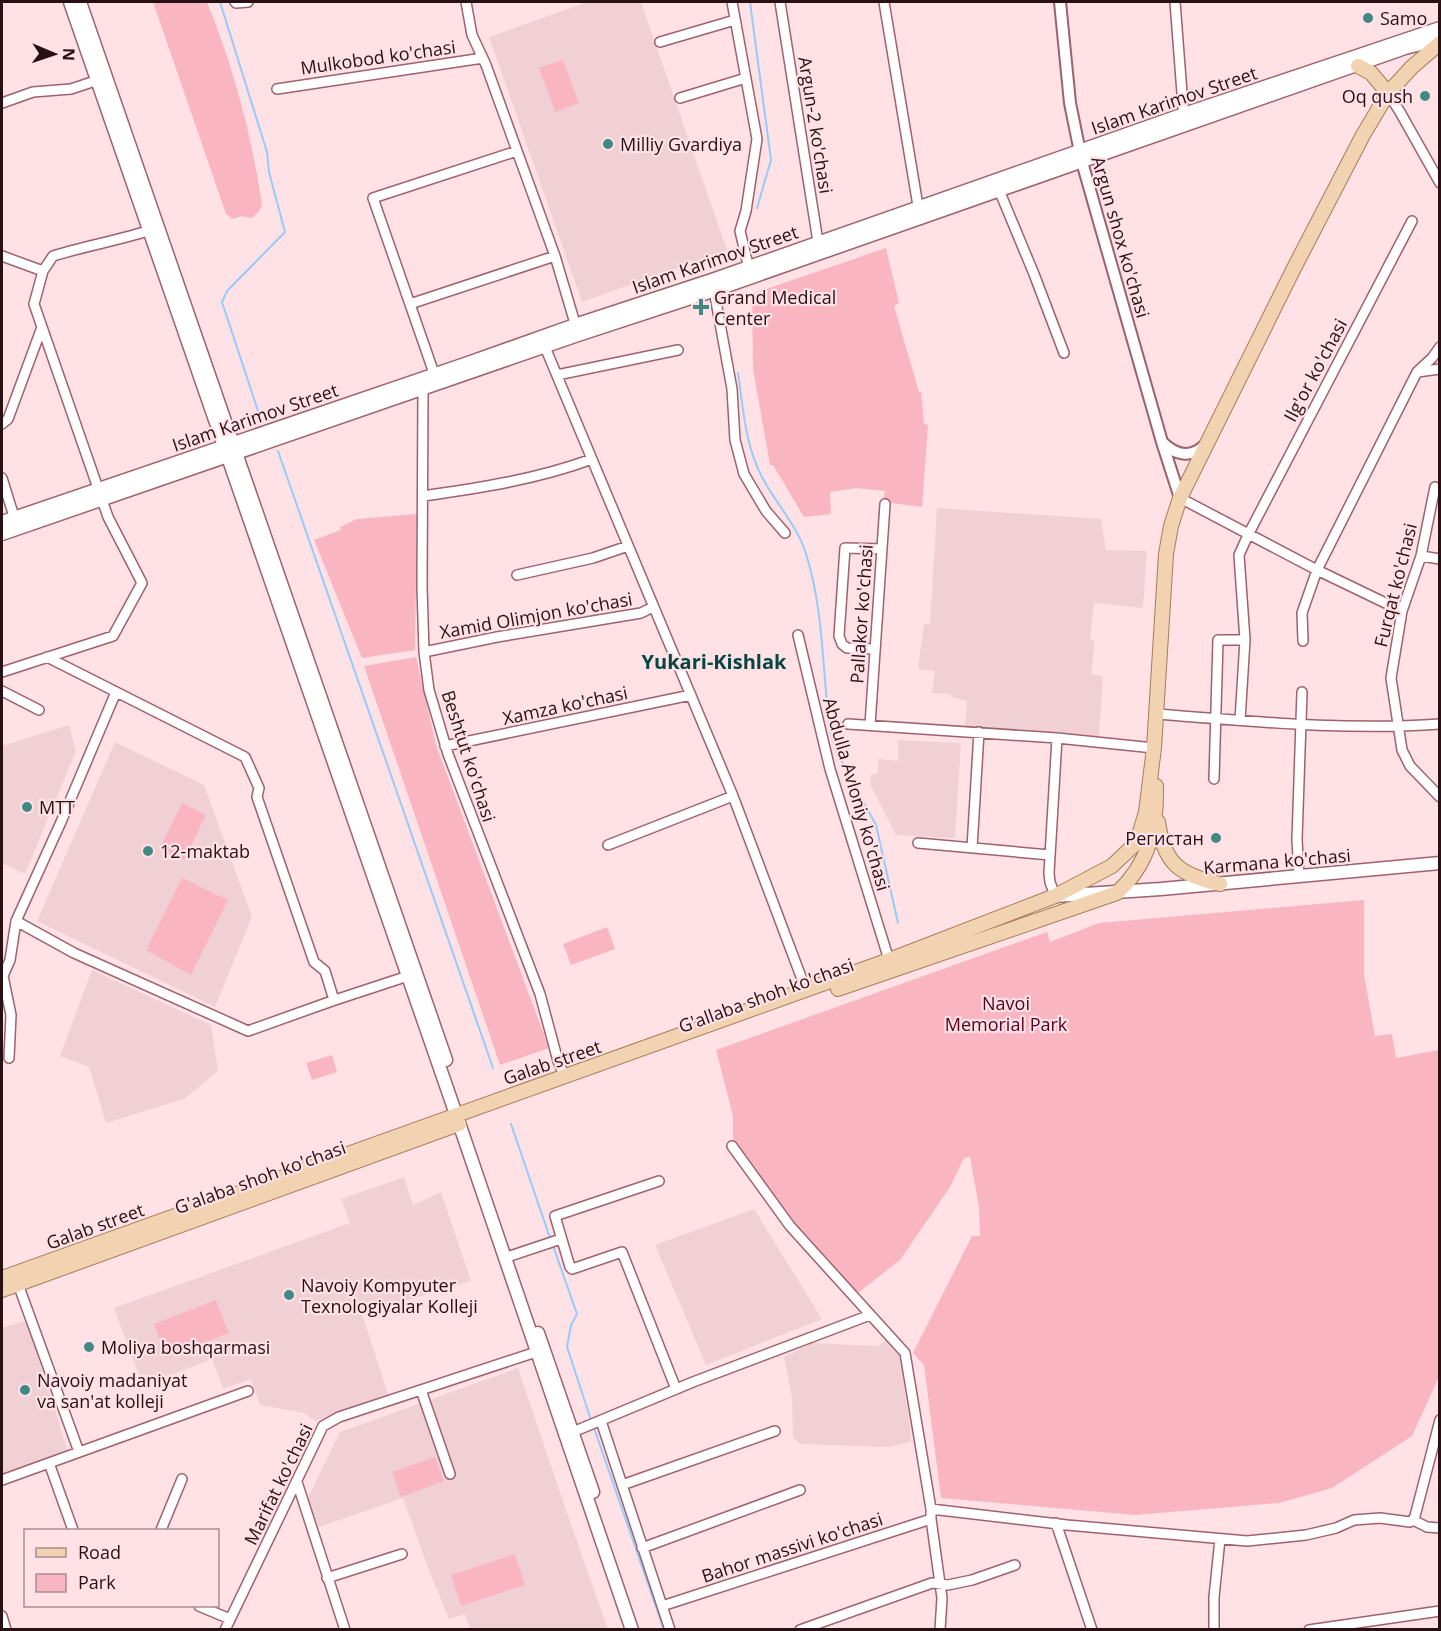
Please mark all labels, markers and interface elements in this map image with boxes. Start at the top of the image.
place label: Samo [1380,6,1427,30]
marker: Samo [1361,11,1375,25]
north arrow [24,24,84,84]
street label: Mulkobod ko'chasi [299,34,457,80]
text: N [58,48,80,61]
street label: Argun-2 ko'chasi [793,55,839,195]
street label: Islam Karimov Street [1088,60,1260,140]
place label: Oq qush [1342,84,1413,108]
marker: Oq qush [1418,89,1432,103]
place label: Milliy Gvardiya [620,132,742,156]
marker: Milliy Gvardiya [601,137,615,151]
street label: Argun shox ko'chasi [1086,154,1156,320]
street label: Islam Karimov Street [629,219,801,299]
place label: Grand Medical Center [714,285,836,330]
marker: Grand Medical Center [692,298,710,316]
street label: Ilg'or ko'chasi [1278,314,1352,426]
street label: Islam Karimov Street [169,377,341,457]
street label: Furqat ko'chasi [1368,521,1422,649]
street label: Pallakor ko'chasi [844,544,878,684]
street label: Xamid Olimjon ko'chasi [438,586,634,644]
district label: Yukari-Kishlak [642,648,787,675]
street label: Xamza ko'chasi [500,680,630,730]
street label: Beshtut ko'chasi [436,687,502,825]
street label: Abdulla Avloniy ko'chasi [818,694,896,894]
place label: MTT [39,795,75,819]
marker: MTT [20,800,34,814]
place label: Регистан [1125,826,1204,850]
marker: Регистан [1209,831,1223,845]
place label: 12-maktab [160,839,250,863]
street label: Karmana ko'chasi [1202,843,1352,879]
marker: 12-maktab [141,844,155,858]
street label: G'allaba shoh ko'chasi [675,952,857,1038]
park label: Navoi Memorial Park [945,991,1068,1036]
street label: Galab street [500,1034,604,1090]
street label: G'alaba shoh ko'chasi [171,1135,349,1219]
street label: Galab street [43,1197,147,1255]
place label: Navoiy Kompyuter Texnologiyalar Kolleji [301,1273,478,1318]
marker: Navoiy Kompyuter Texnologiyalar Kolleji [282,1288,296,1302]
place label: Moliya boshqarmasi [101,1335,270,1359]
marker: Moliya boshqarmasi [82,1340,96,1354]
place label: Navoiy madaniyat va san'at kolleji [37,1368,187,1413]
marker: Navoiy madaniyat va san'at kolleji [18,1383,32,1397]
street label: Marifat ko'chasi [238,1419,318,1549]
street label: Bahor massivi ko'chasi [698,1506,886,1588]
legend [24,1529,219,1607]
text: Road [78,1540,121,1564]
text: Park [78,1570,116,1594]

